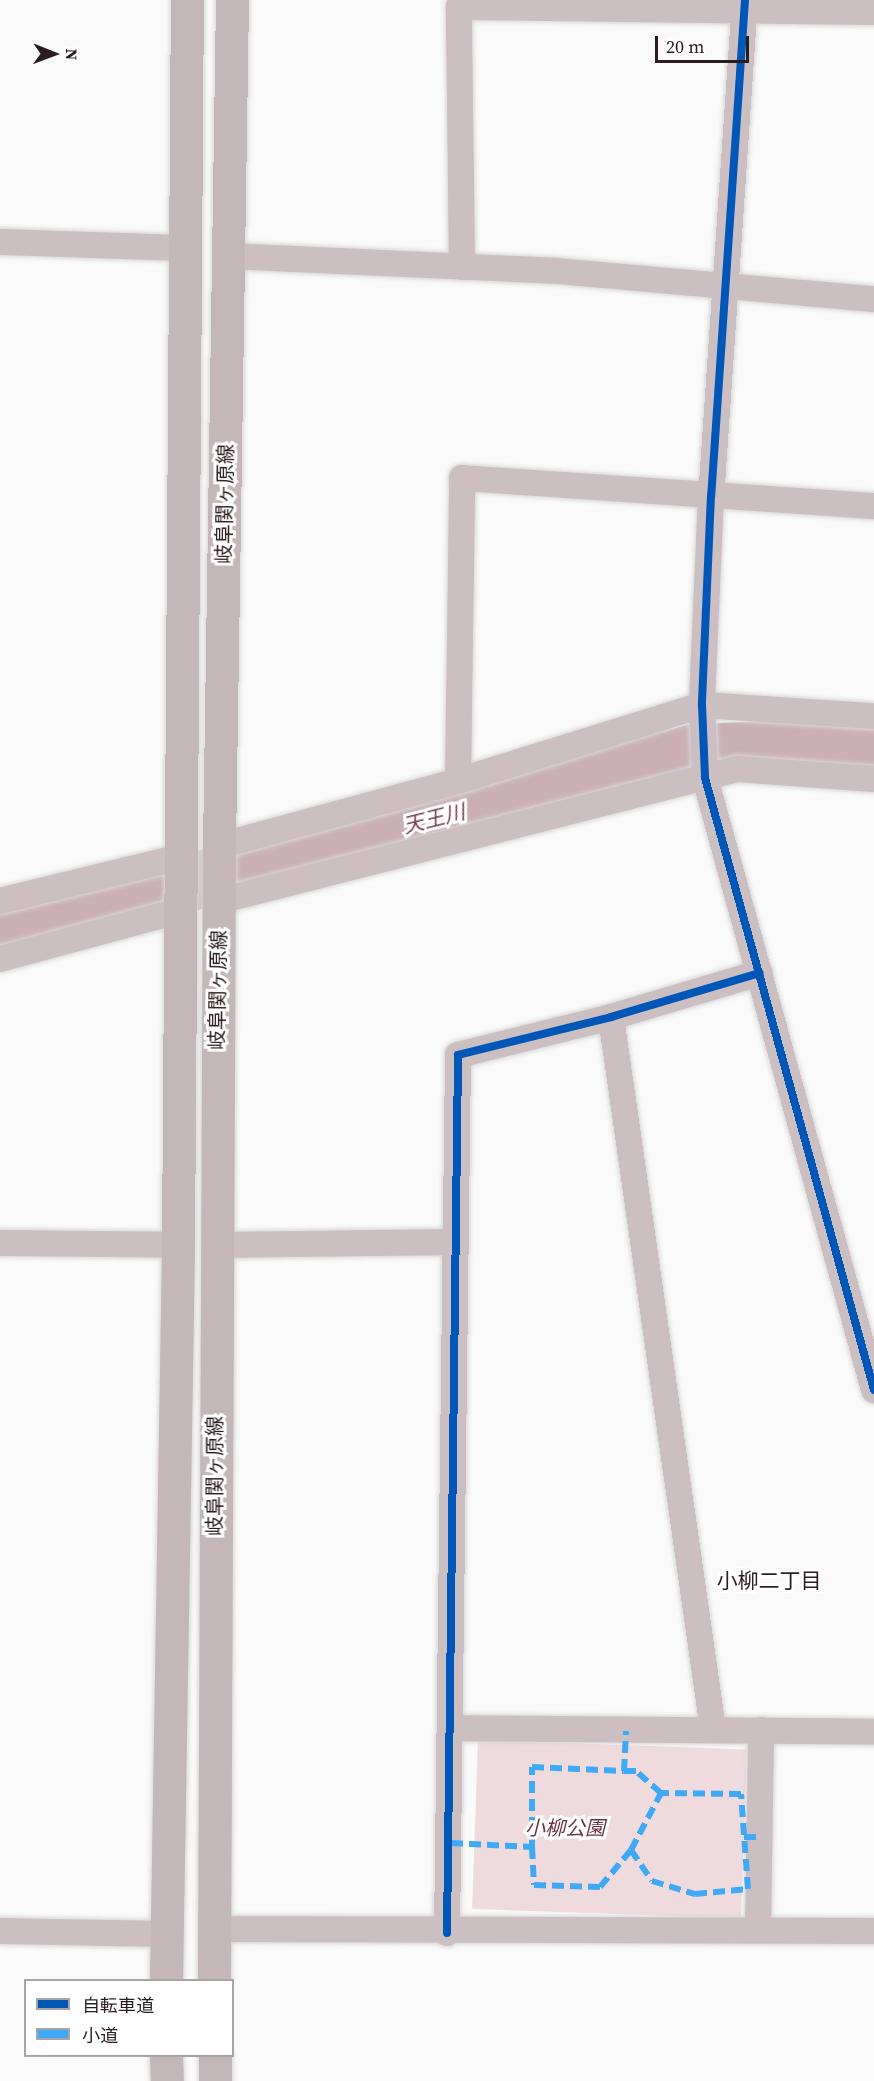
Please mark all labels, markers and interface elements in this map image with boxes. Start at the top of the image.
north arrow [24,24,84,84]
scale bar [658,24,752,62]
text: 20 m [666,34,704,59]
text: N [61,48,83,60]
street label: 岐阜関ヶ原線 [212,444,238,564]
water label: 天王川 [400,799,468,839]
street label: 岐阜関ヶ原線 [205,930,231,1050]
street label: 岐阜関ヶ原線 [203,1416,227,1536]
district label: 小柳二丁目 [717,1568,821,1594]
park label: 小柳公園 [525,1816,605,1840]
legend [24,1979,234,2057]
text: 自転車道 [82,1993,154,2018]
text: 小道 [82,2023,118,2048]

